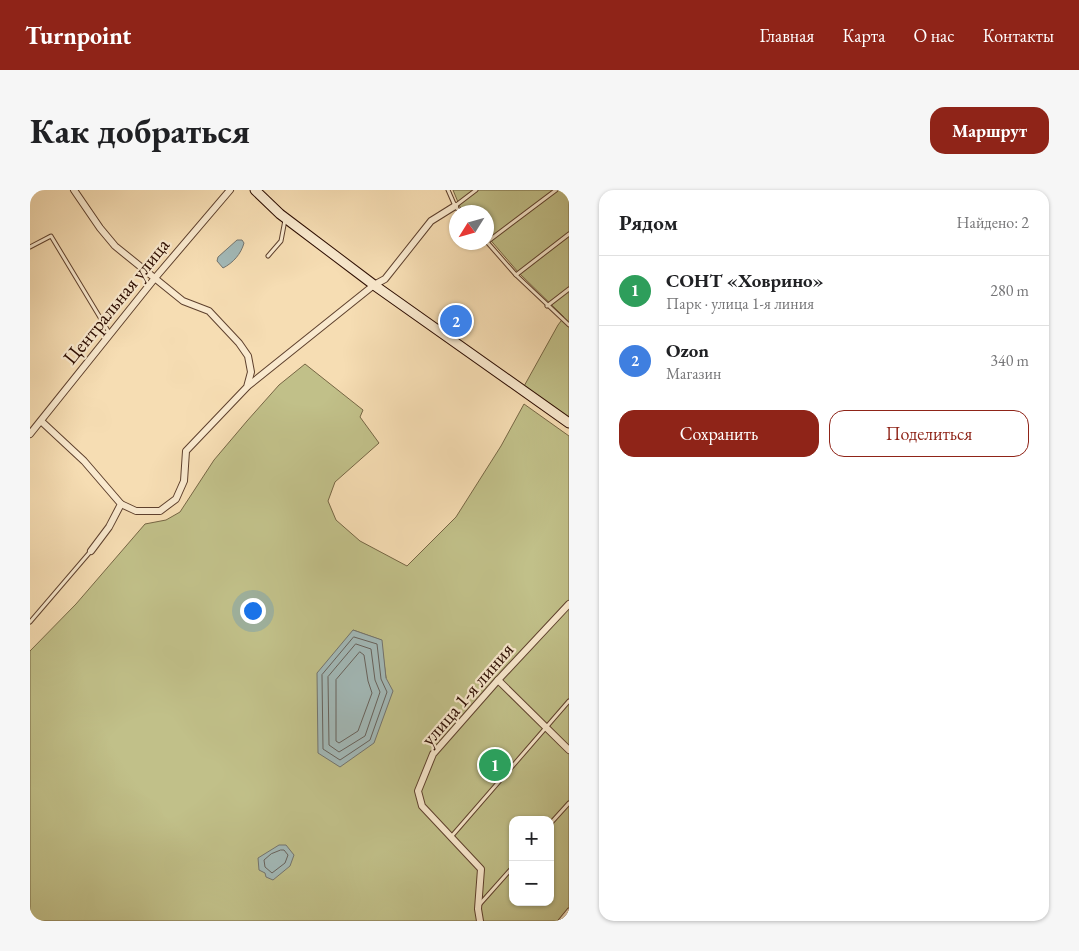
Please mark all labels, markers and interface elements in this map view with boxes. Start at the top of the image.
text: Turnpoint [25,20,131,51]
text: Главная [760,24,814,47]
text: Карта [842,24,885,47]
text: О нас [913,24,955,47]
text: Контакты [983,24,1054,47]
button: Маршрут [930,107,1049,154]
text: Как добраться [30,108,250,153]
north arrow [449,205,494,250]
text: Рядом [619,209,678,236]
text: Найдено: 2 [957,212,1029,233]
street label: Центральная улица [57,232,175,370]
text: СОНТ «Ховрино» [666,268,824,293]
text: 1 [631,280,639,301]
text: 280 m [990,280,1029,301]
text: Парк · улица 1-я линия [666,293,814,314]
pin: 2 [440,302,472,340]
text: Ozon [666,338,709,363]
text: 2 [631,350,639,371]
text: 340 m [990,350,1029,371]
text: Магазин [666,363,721,384]
button: Сохранить [619,410,819,457]
button: Поделиться [829,410,1029,457]
your location [240,598,266,624]
street label: улица 1-я линия [415,637,519,751]
pin: 1 [479,746,511,784]
map controls [509,816,554,906]
button: + [509,816,554,861]
button: − [509,861,554,906]

